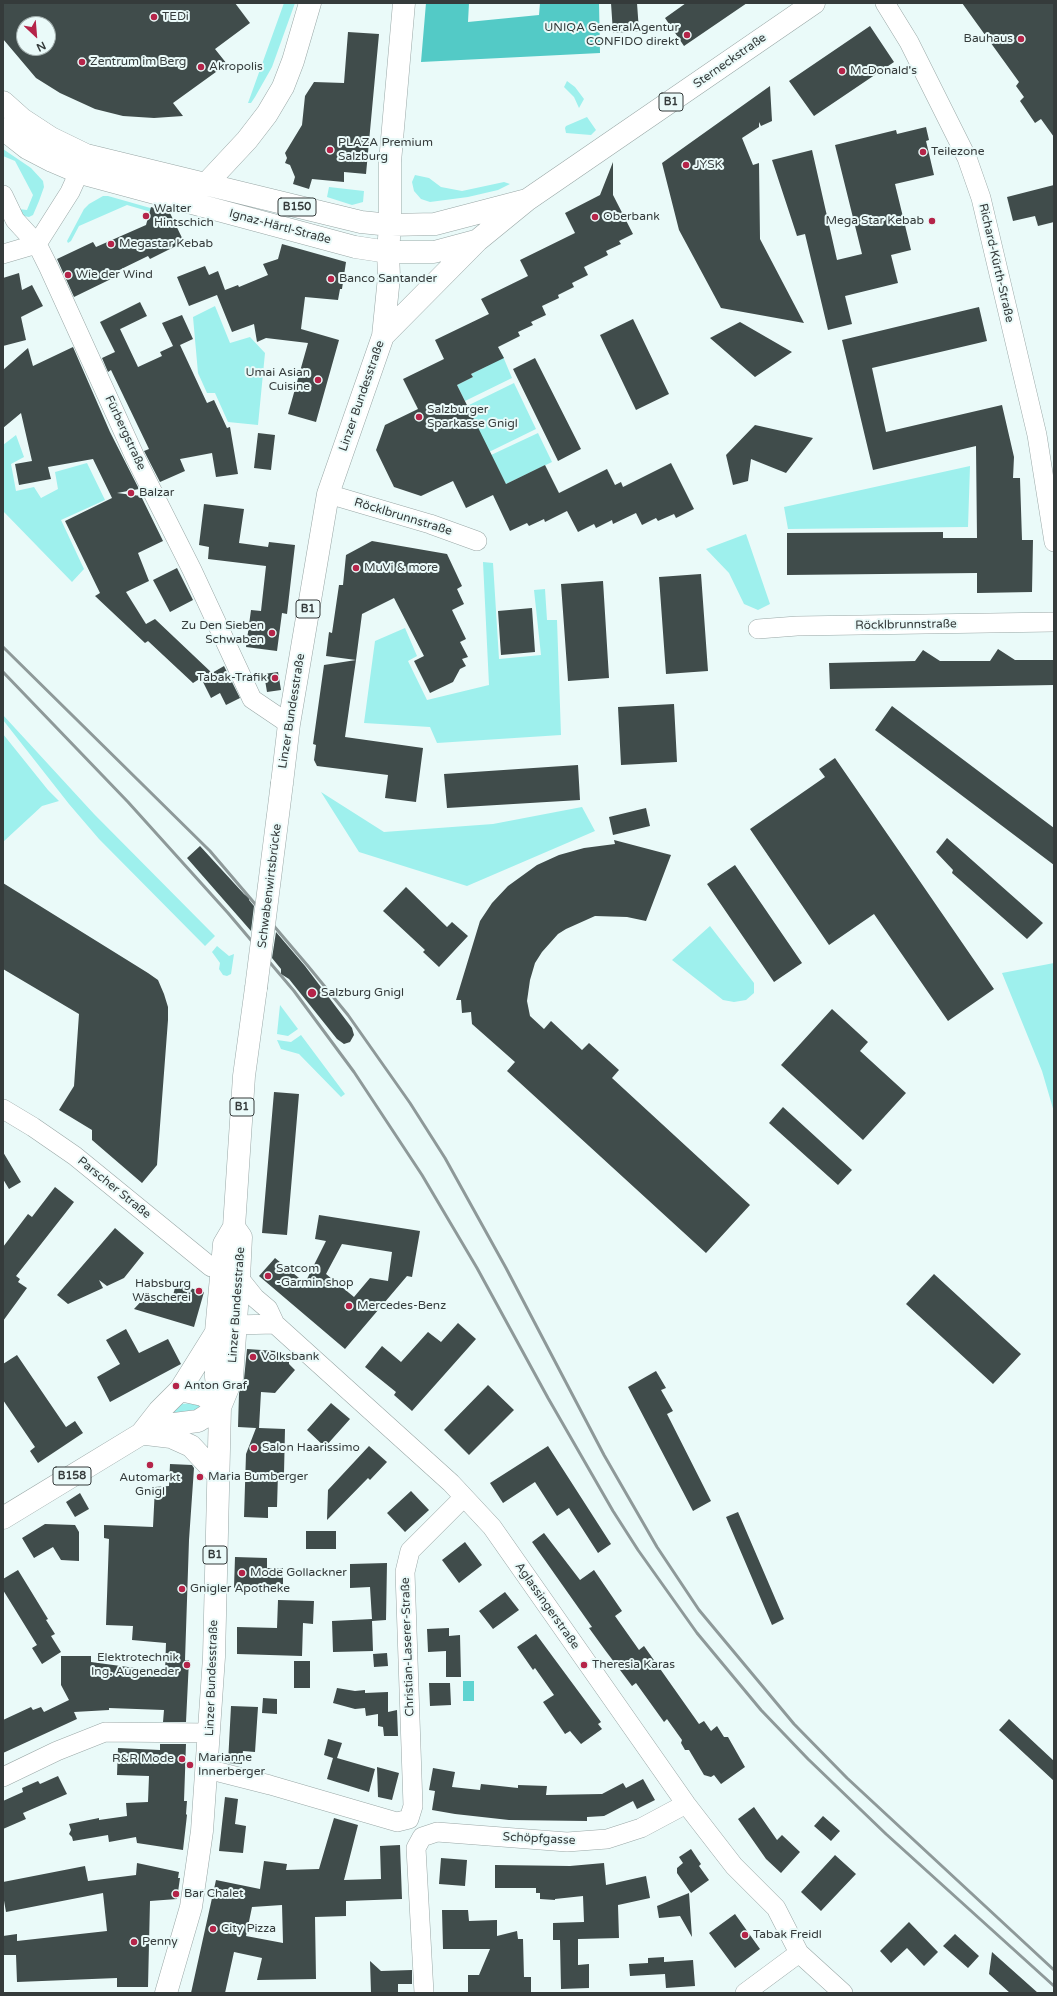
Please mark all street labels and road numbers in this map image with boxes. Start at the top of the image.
street label: Sterneckstraße [691,31,769,91]
road number: B1 [659,93,683,111]
road number: B150 [278,198,316,216]
street label: Richard-Kürth-Straße [975,202,1017,324]
street label: Ignaz-Härtl-Straße [228,206,332,248]
street label: Linzer Bundesstraße [336,339,388,453]
street label: Fürbergstraße [101,393,149,473]
street label: Röcklbrunnstraße [352,495,454,539]
road number: B1 [296,600,320,618]
street label: Röcklbrunnstraße [855,617,957,633]
street label: Linzer Bundesstraße [276,652,308,770]
street label: Schwabenwirtsbrücke [255,823,285,949]
road number: B1 [230,1098,254,1116]
street label: Parscher Straße [74,1154,154,1222]
street label: Linzer Bundesstraße [226,1246,248,1364]
road number: B158 [53,1467,91,1485]
road number: B1 [203,1546,227,1564]
street label: Aglassingerstraße [512,1560,582,1652]
street label: Christian-Laserer-Straße [398,1577,418,1717]
street label: Linzer Bundesstraße [203,1620,221,1736]
street label: Schöpfgasse [502,1830,576,1848]

